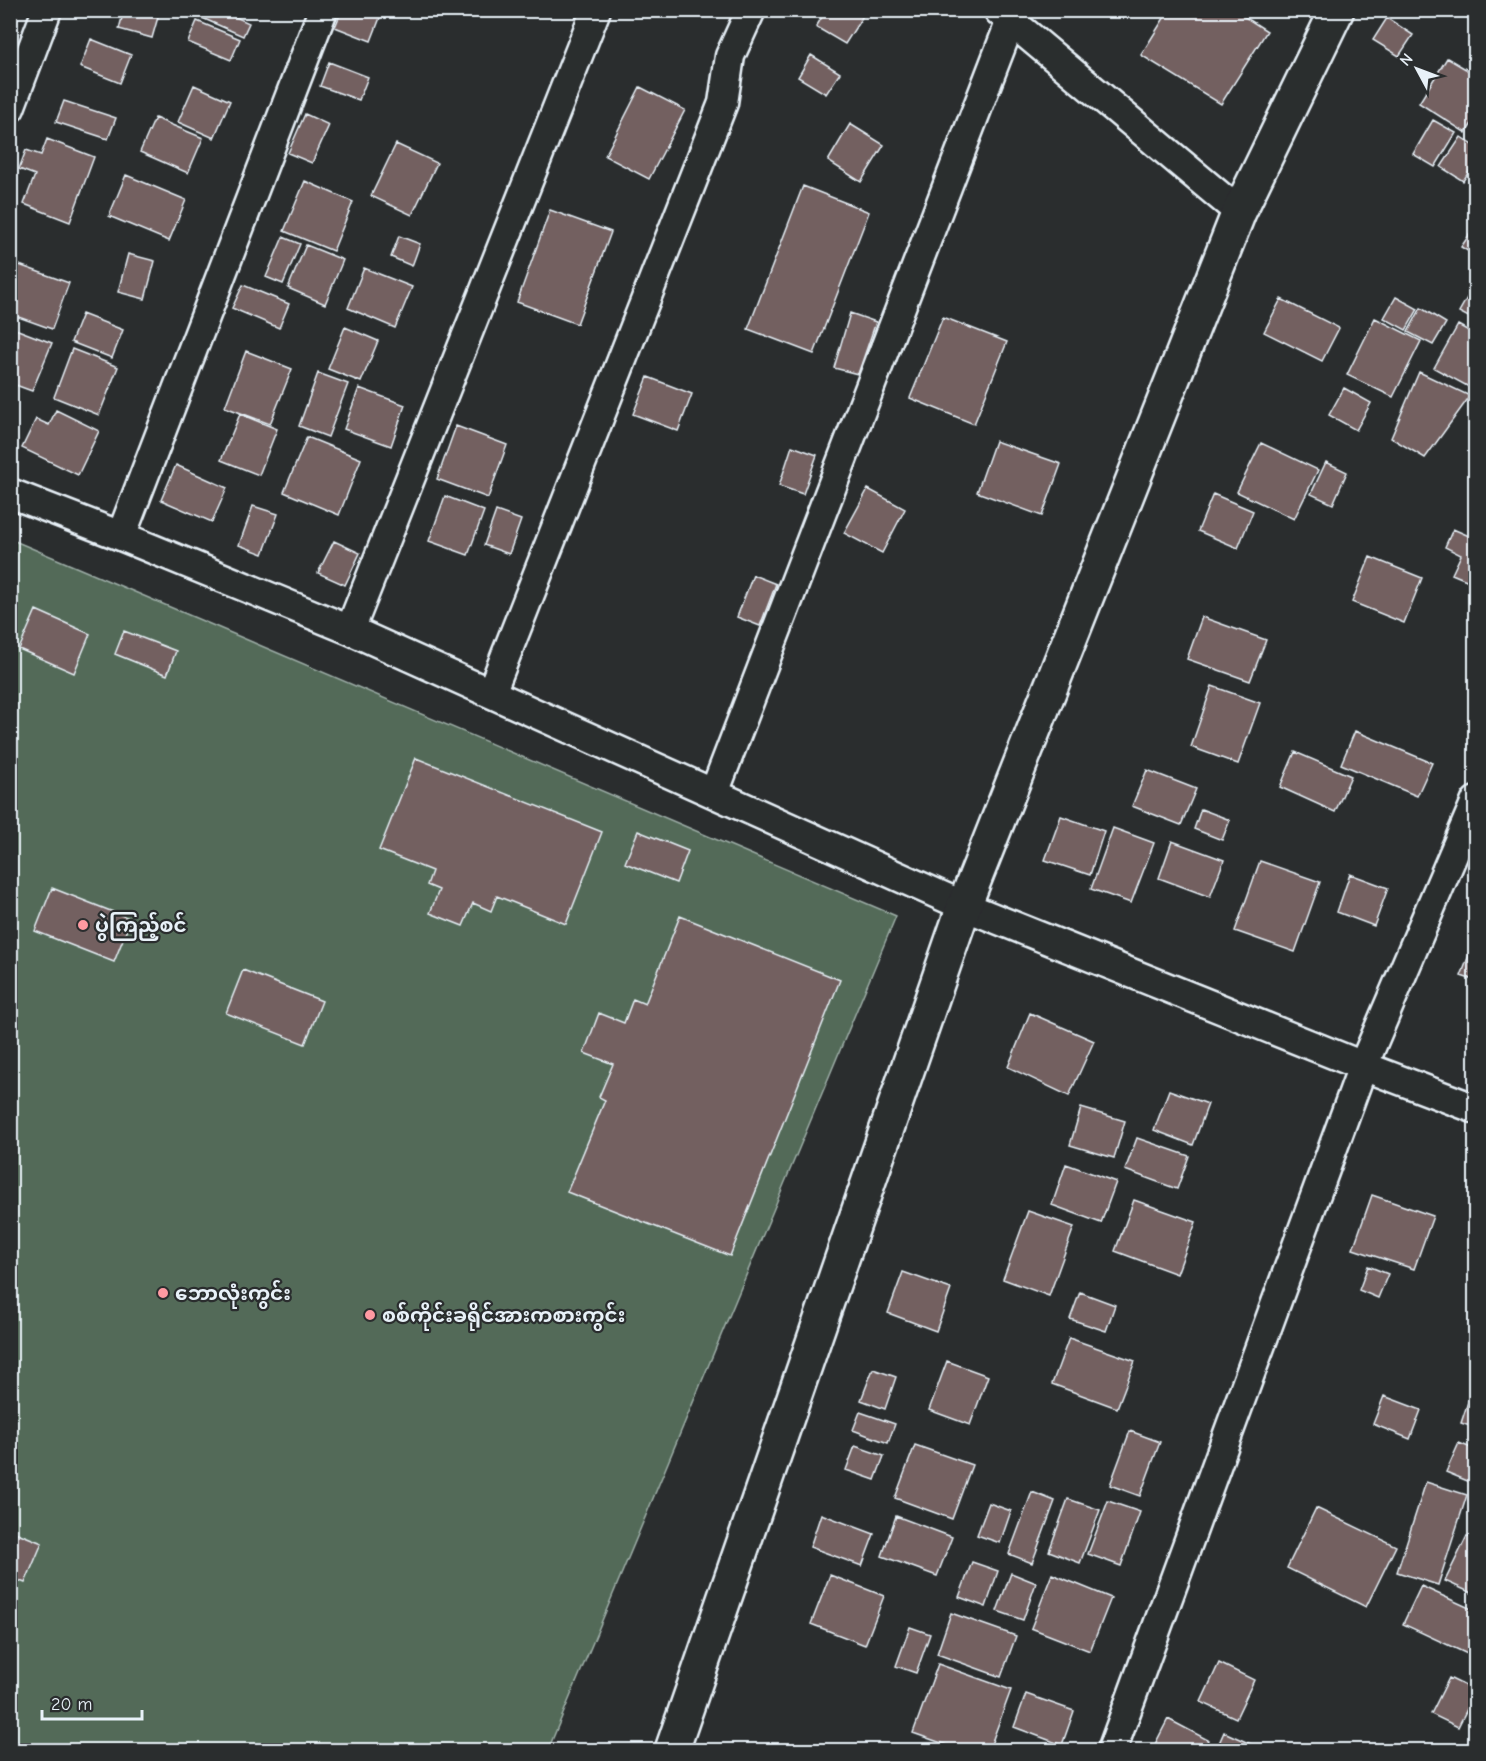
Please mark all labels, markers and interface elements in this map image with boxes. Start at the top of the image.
north arrow [1387,39,1447,99]
text: N [1396,50,1417,70]
place label: ပွဲကြည့်စင် [95,912,187,941]
marker: ပွဲကြည့်စင် [76,918,90,932]
place label: ဘောလုံးကွင်း [175,1280,291,1309]
marker: ဘောလုံးကွင်း [156,1286,170,1300]
place label: စစ်ကိုင်းခရိုင်အားကစားကွင်း [382,1302,625,1331]
marker: စစ်ကိုင်းခရိုင်အားကစားကွင်း [363,1308,377,1322]
scale bar [42,1683,142,1721]
text: 20 m [51,1694,92,1715]

